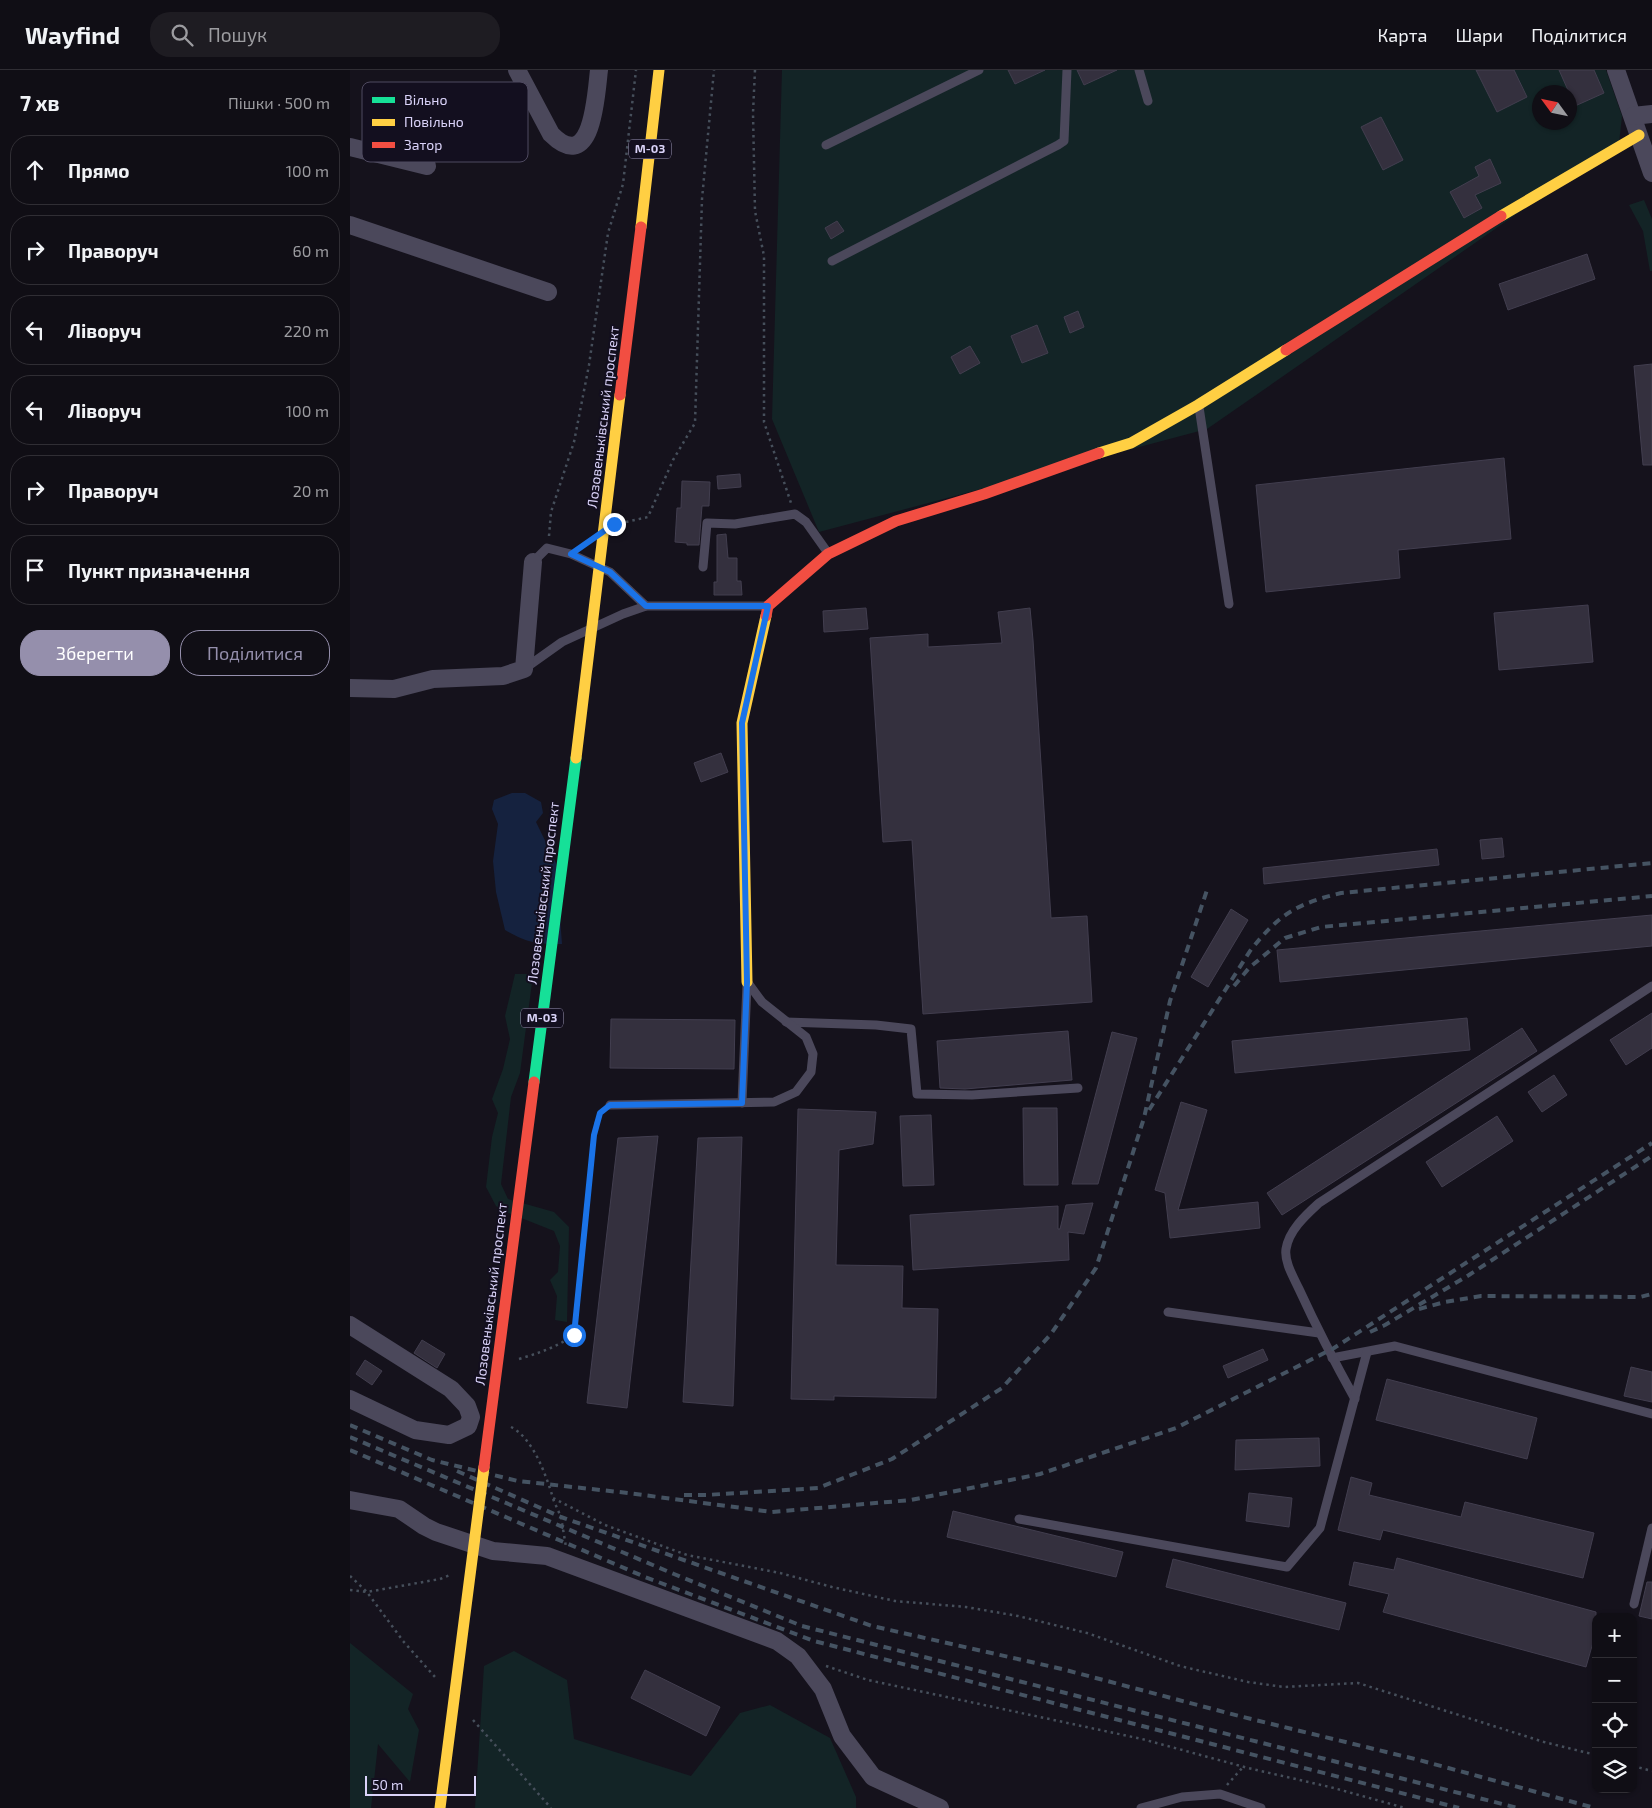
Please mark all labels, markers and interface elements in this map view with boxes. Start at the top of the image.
search box [150,12,500,57]
text: Wayfind [25,20,120,49]
icon: search [168,21,196,49]
text: Пошук [208,23,267,46]
text: Карта [1377,24,1427,46]
text: Шари [1455,24,1503,46]
text: Поділитися [1531,24,1627,46]
legend [362,82,528,162]
north arrow [1532,85,1577,130]
text: 7 хв [20,90,60,115]
text: Вільно [404,91,447,108]
text: Пішки · 500 m [228,93,330,112]
text: Повільно [404,113,464,130]
text: Затор [404,136,442,153]
road number: М-03 [629,140,671,158]
icon: ahead [21,156,49,184]
text: Прямо [68,159,130,182]
text: 100 m [286,161,329,180]
icon: right [21,236,49,264]
text: Праворуч [68,239,159,262]
text: 60 m [293,241,329,260]
icon: left [21,316,49,344]
text: Ліворуч [68,319,141,342]
text: 220 m [284,321,329,340]
street label: Лозовеньківський проспект [583,325,622,509]
icon: left [21,396,49,424]
text: Ліворуч [68,399,141,422]
text: 100 m [286,401,329,420]
icon: right [21,476,49,504]
text: Праворуч [68,479,159,502]
text: 20 m [293,481,329,500]
route end [603,513,626,536]
icon: arrive [21,556,49,584]
text: Пункт призначення [68,559,250,582]
button: Зберегти [20,630,170,676]
button: Поділитися [180,630,330,676]
street label: Лозовеньківський проспект [523,801,562,985]
road number: М-03 [521,1008,563,1028]
street label: Лозовеньківський проспект [471,1202,510,1386]
route start [563,1324,586,1347]
map controls [1592,1613,1637,1793]
button: + [1592,1613,1637,1658]
button: − [1592,1658,1637,1703]
button: locate [1592,1703,1637,1748]
button: layers [1592,1748,1637,1793]
scale bar [365,1773,476,1796]
text: 50 m [372,1776,403,1793]

